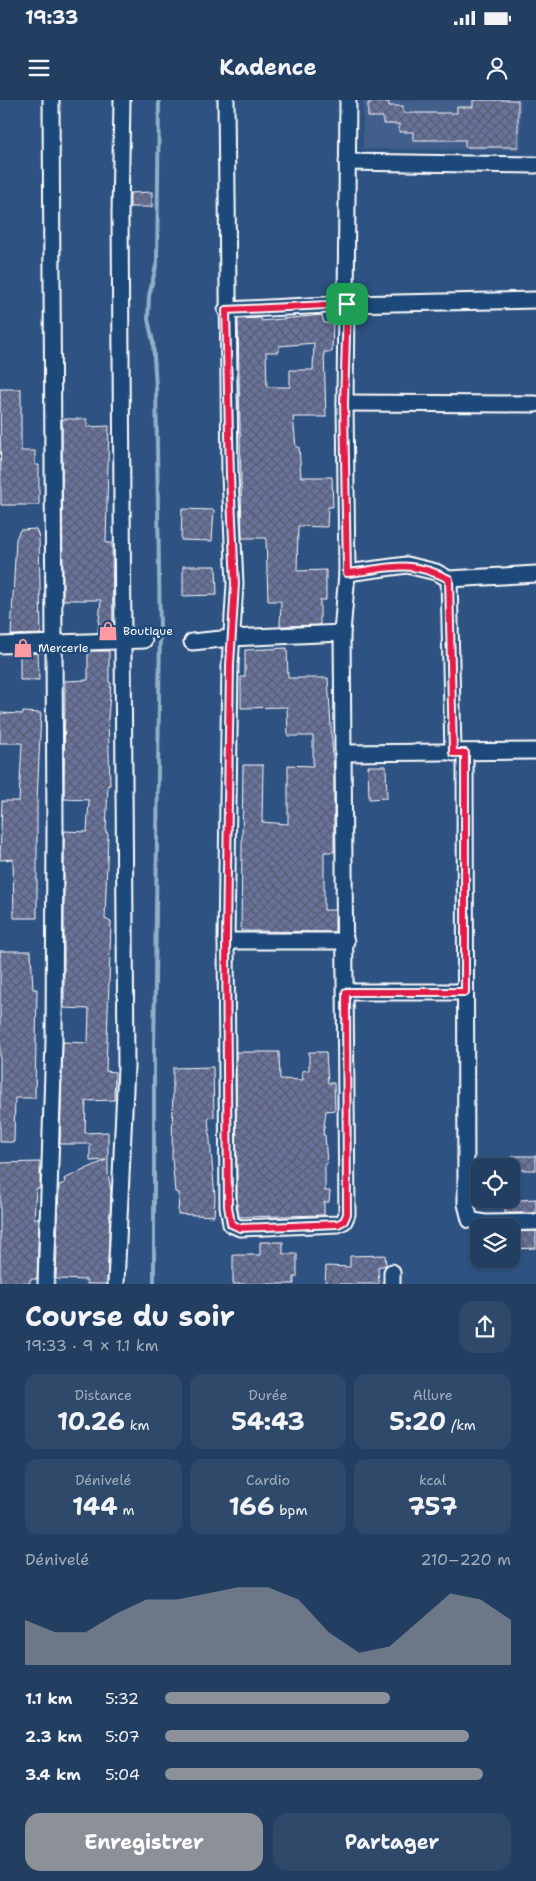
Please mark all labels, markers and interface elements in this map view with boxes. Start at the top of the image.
text: 19:33 [25,5,78,30]
text: Kadence [219,53,317,82]
icon: menu [25,54,53,82]
icon: person [483,54,511,82]
pin [326,283,368,325]
icon: arrive [333,290,361,318]
shop icon: Boutique [97,620,119,642]
place label: Boutique [123,623,173,639]
shop icon: Mercerie [12,637,34,659]
place label: Mercerie [38,640,89,656]
map controls [470,1158,520,1268]
button: locate [470,1158,520,1208]
button: layers [470,1218,520,1268]
text: Course du soir [25,1297,235,1335]
button: share [459,1301,511,1353]
text: 19:33 · 9 × 1.1 km [25,1335,159,1356]
text: Distance [75,1386,132,1404]
text: Durée [249,1386,287,1404]
text: Allure [413,1386,453,1404]
text: 10.26 [57,1404,125,1438]
text: 54:43 [231,1404,305,1438]
text: 5:20 [389,1404,446,1438]
text: km [125,1416,150,1434]
text: /km [446,1416,476,1434]
text: Dénivelé [75,1471,131,1489]
text: Cardio [246,1471,290,1489]
text: kcal [419,1471,446,1489]
text: 144 [72,1489,118,1523]
text: 166 [229,1489,275,1523]
text: 757 [408,1489,457,1523]
text: m [118,1501,135,1519]
text: bpm [275,1501,307,1519]
text: Dénivelé [25,1549,89,1570]
text: 210–220 m [420,1549,511,1570]
text: 1.1 km [25,1688,72,1709]
text: 5:32 [105,1688,139,1709]
text: 2.3 km [25,1726,82,1747]
text: 5:07 [105,1726,140,1747]
text: 3.4 km [25,1764,81,1785]
text: 5:04 [105,1764,140,1785]
button: Enregistrer [25,1813,263,1871]
button: Partager [273,1813,511,1871]

